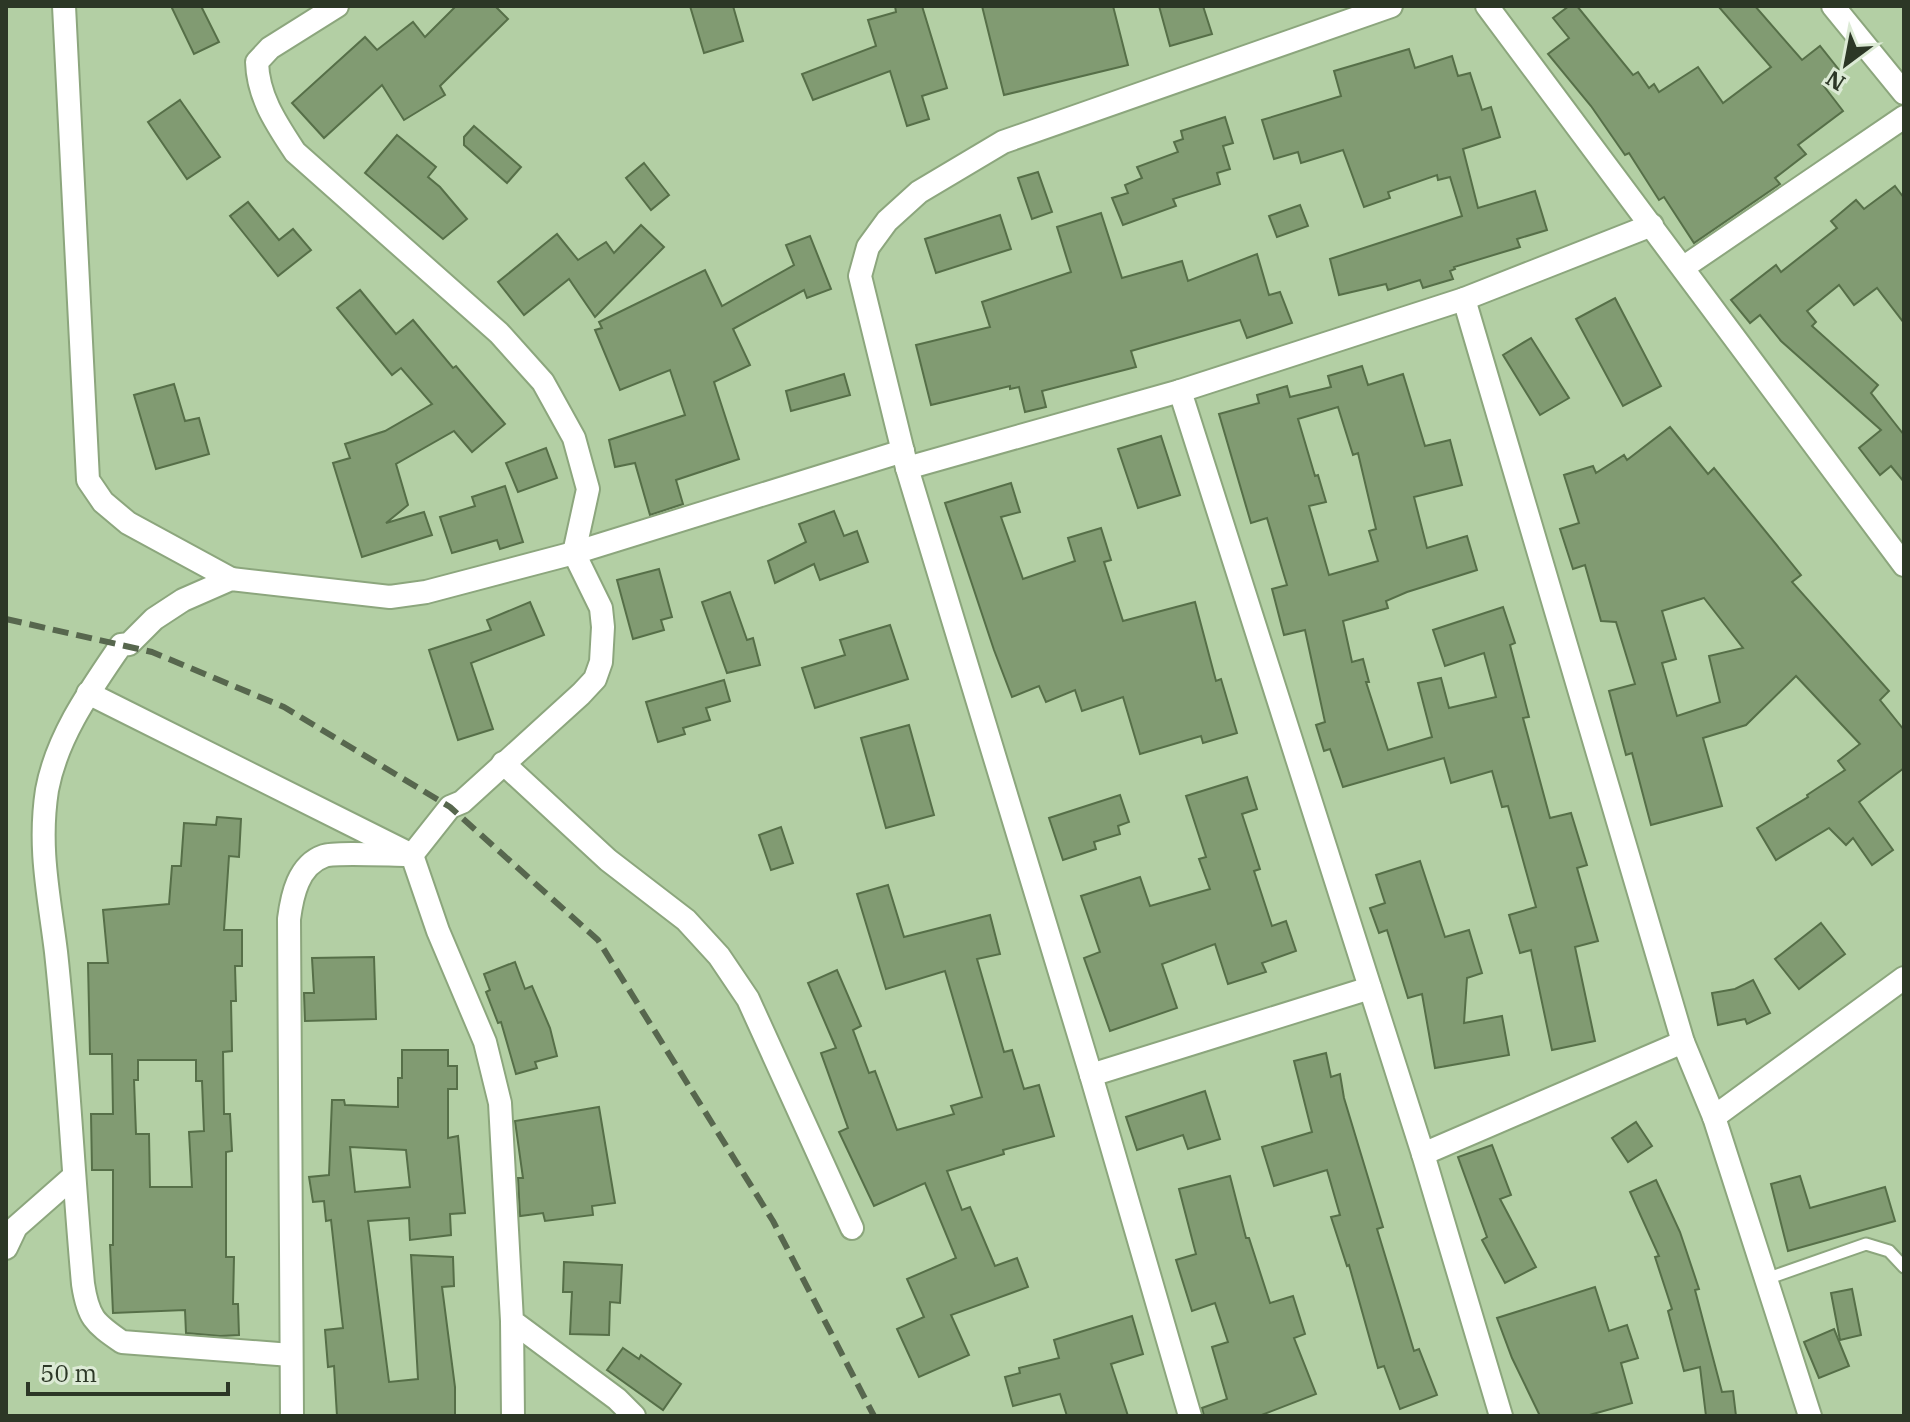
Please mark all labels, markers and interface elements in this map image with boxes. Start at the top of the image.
north arrow [1806,24,1886,104]
text: N [1820,64,1850,98]
scale bar [28,1346,228,1396]
text: 50 m [40,1357,97,1389]

